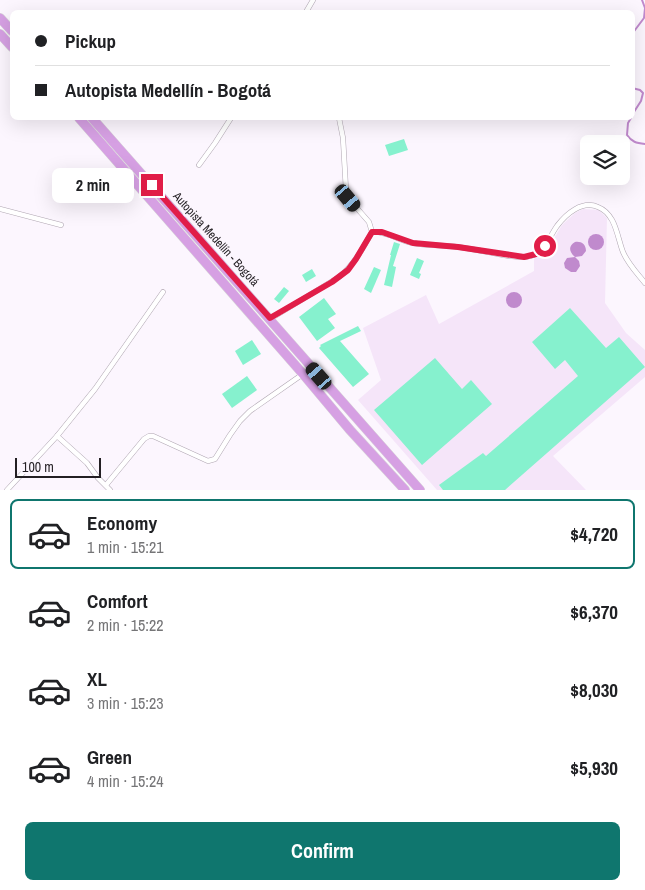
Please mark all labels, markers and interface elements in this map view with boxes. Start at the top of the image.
text: Pickup [65,28,116,54]
text: Autopista Medellín - Bogotá [65,77,271,103]
map controls [580,135,630,185]
button: layers [580,135,630,185]
callout: 2 min [52,168,134,202]
text: 2 min [76,174,110,196]
route end [141,174,163,196]
car [332,182,363,214]
street label: Autopista Medellín - Bogotá [169,188,263,290]
route start [534,235,556,257]
car [303,360,334,392]
scale bar [15,455,101,478]
text: 100 m [22,458,54,476]
text: Economy [87,510,157,536]
icon: car [27,512,72,557]
text: $4,720 [570,521,618,547]
text: 1 min · 15:21 [87,536,164,558]
text: Comfort [87,588,148,614]
icon: car [27,590,72,635]
text: $6,370 [570,599,618,625]
text: 2 min · 15:22 [87,614,164,636]
text: XL [87,666,107,692]
icon: car [27,668,72,713]
text: $8,030 [570,677,618,703]
text: 3 min · 15:23 [87,692,164,714]
text: Green [87,744,132,770]
icon: car [27,746,72,791]
text: $5,930 [570,755,618,781]
text: 4 min · 15:24 [87,770,164,792]
button: Confirm [25,822,620,880]

